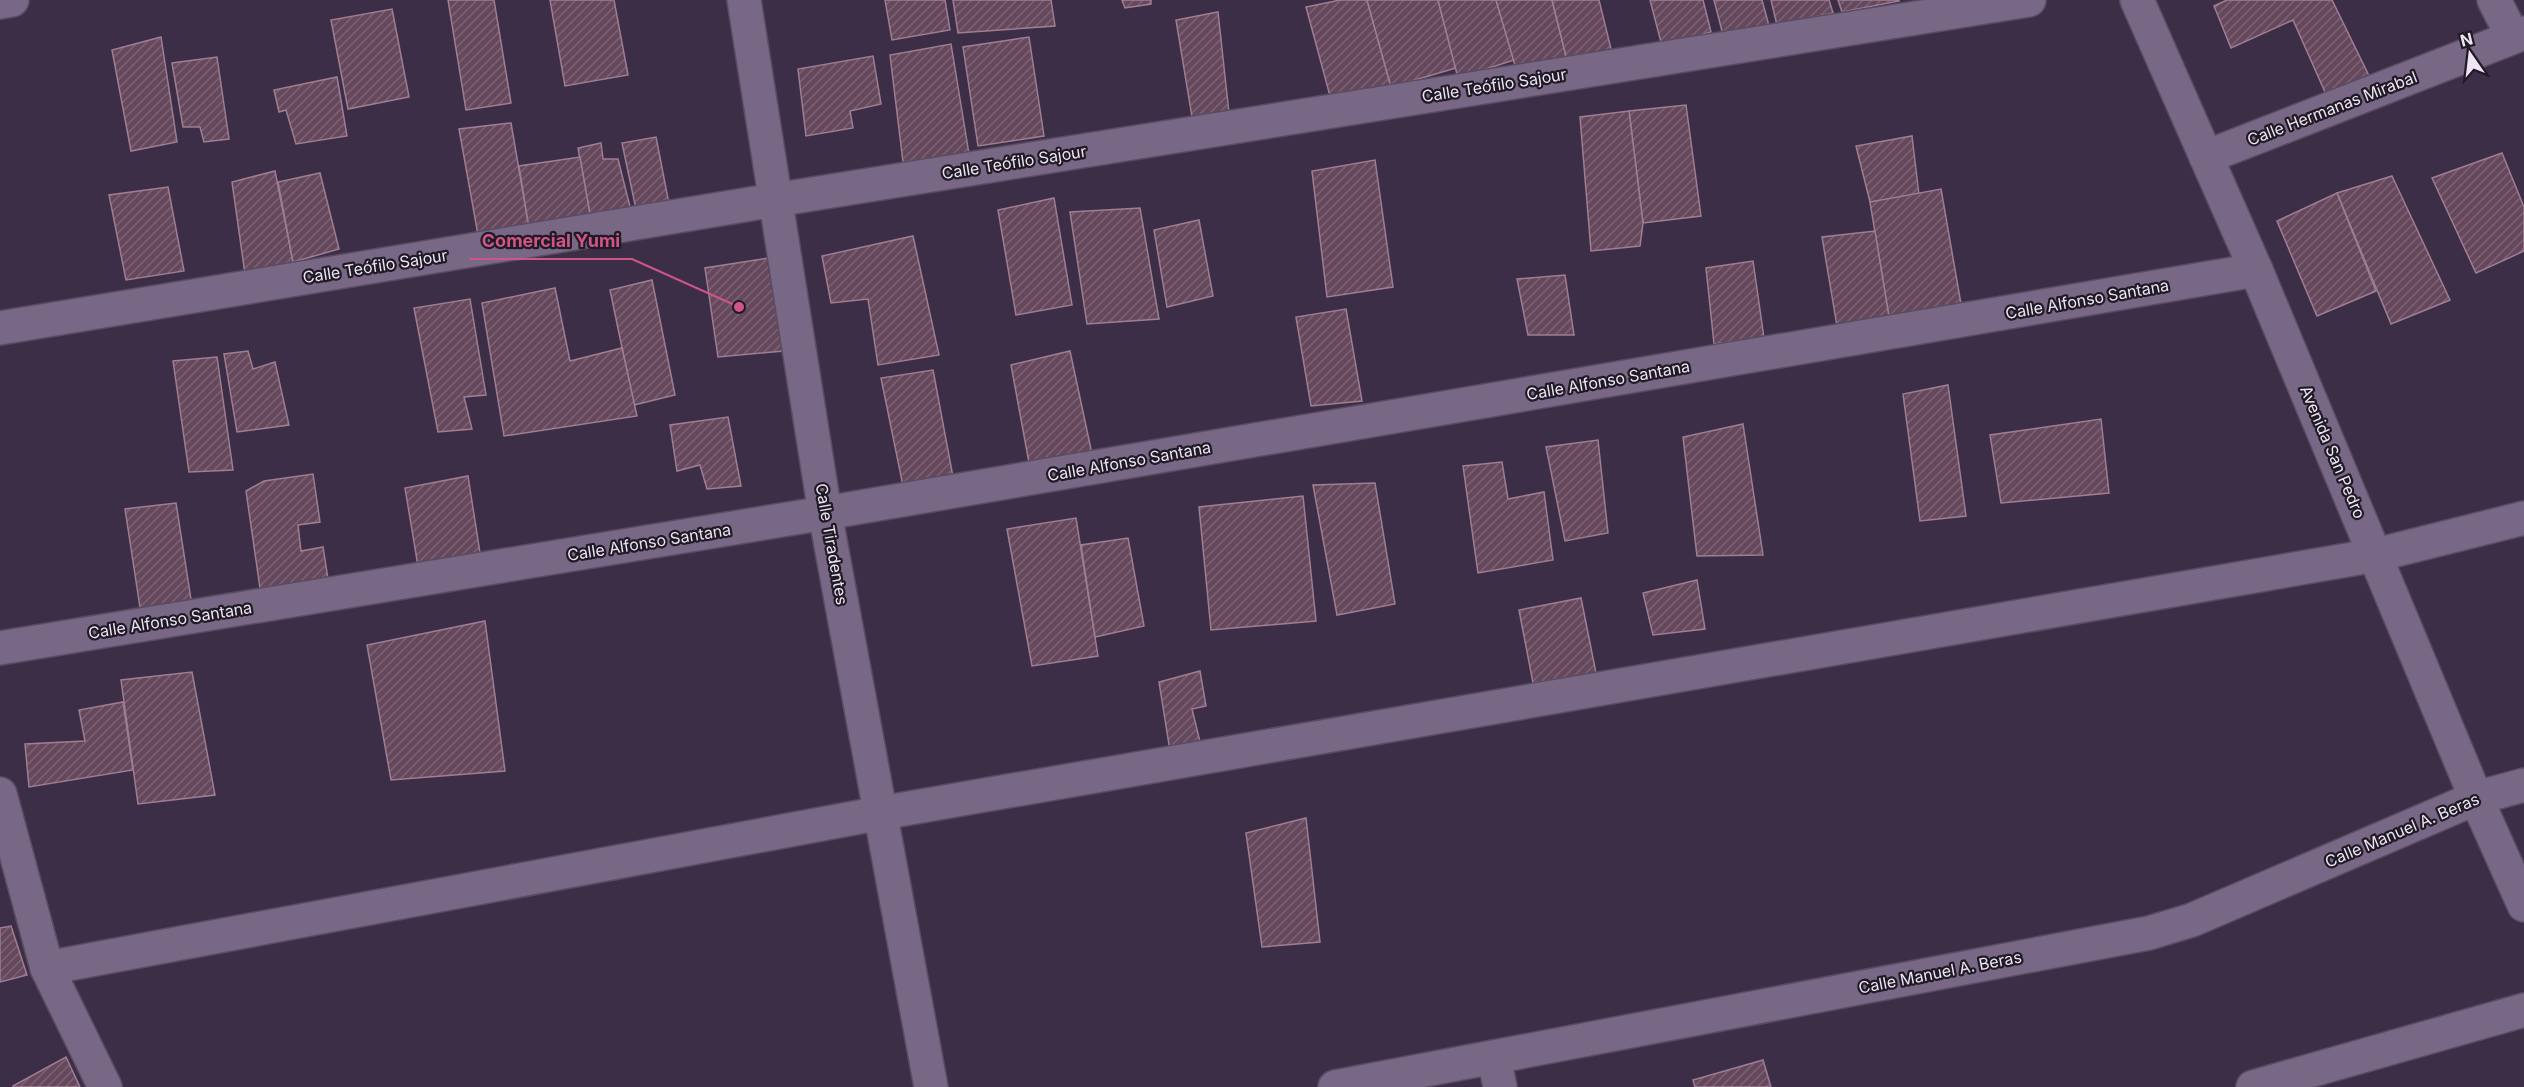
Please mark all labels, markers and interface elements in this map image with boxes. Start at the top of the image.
north arrow [2440,24,2500,84]
text: N [2458,28,2475,51]
street label: Calle Teófilo Sajour [1420,64,1568,106]
street label: Calle Hermanas Mirabal [2244,66,2420,150]
street label: Calle Teófilo Sajour [940,141,1088,183]
callout: Comercial Yumi [470,223,632,259]
text: Comercial Yumi [482,230,620,251]
street label: Calle Teófilo Sajour [301,245,449,287]
street label: Calle Alfonso Santana [2004,275,2170,323]
street label: Calle Alfonso Santana [1525,356,1691,404]
street label: Avenida San Pedro [2296,383,2370,521]
street label: Calle Alfonso Santana [1046,437,1212,485]
street label: Calle Tiradentes [811,482,853,606]
street label: Calle Alfonso Santana [566,519,732,565]
street label: Calle Alfonso Santana [87,597,253,643]
street label: Calle Manuel A. Beras [2322,788,2482,872]
street label: Calle Manuel A. Beras [1857,946,2023,998]

